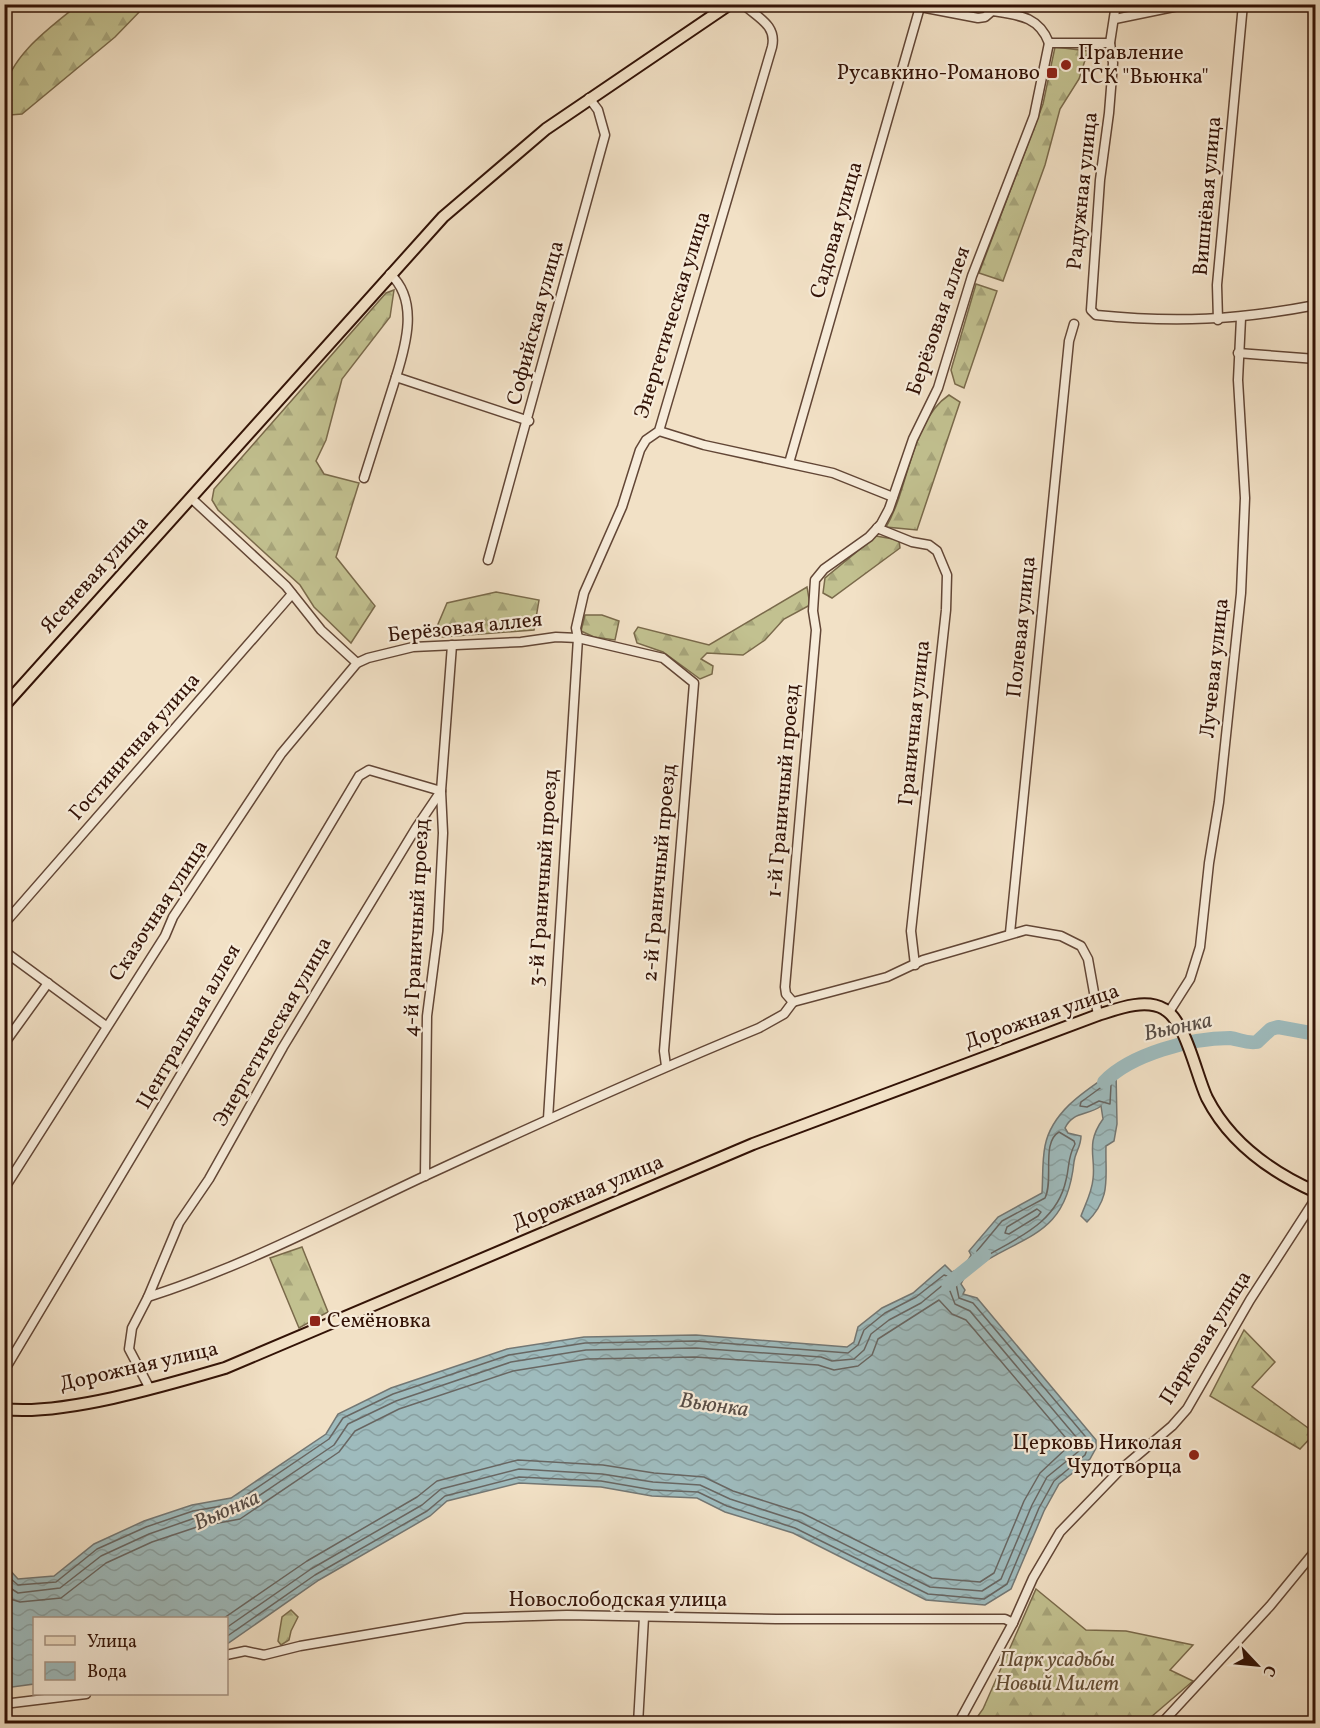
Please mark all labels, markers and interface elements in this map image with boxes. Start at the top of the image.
place label: Правление ТСК "Вьюнка" [1078,39,1209,92]
marker: Правление ТСК "Вьюнка" [1059,58,1073,72]
place label: Русавкино-Романово [837,59,1040,88]
marker: Русавкино-Романово [1045,66,1059,80]
street label: Радужная улица [1060,111,1106,271]
street label: Вишнёвая улица [1187,115,1229,277]
street label: Садовая улица [804,158,870,302]
street label: Энергетическая улица [628,208,718,422]
street label: Софийская улица [500,238,572,408]
street label: Берёзовая аллея [900,243,978,399]
street label: Ясеневая улица [34,510,156,640]
street label: Полевая улица [1000,555,1044,699]
street label: Лучевая улица [1193,597,1237,739]
street label: Берёзовая аллея [386,605,544,651]
street label: Граничная улица [892,639,938,807]
street label: Гостиничная улица [63,667,207,827]
street label: 1-й Граничный проезд [760,683,808,899]
street label: 2-й Граничный проезд [636,763,684,983]
street label: 3-й Граничный проезд [522,768,566,988]
street label: 4-й Граничный проезд [397,818,437,1038]
street label: Сказочная улица [102,835,216,987]
street label: Энергетическая улица [207,932,339,1132]
street label: Центральная аллея [130,939,248,1115]
street label: Дорожная улица [961,977,1123,1057]
water label: Вьюнка [1141,1006,1215,1050]
street label: Дорожная улица [508,1148,668,1238]
street label: Парковая улица [1153,1265,1259,1411]
place label: Семёновка [327,1307,431,1336]
marker: Семёновка [308,1314,322,1328]
street label: Дорожная улица [57,1335,221,1399]
water label: Вьюнка [677,1386,751,1426]
place label: Церковь Николая Чудотворца [1012,1429,1182,1482]
marker: Церковь Николая Чудотворца [1187,1448,1201,1462]
water label: Вьюнка [189,1483,265,1539]
street label: Новослободская улица [508,1586,728,1615]
legend [33,1617,228,1695]
text: Улица [87,1630,137,1655]
north arrow [1227,1635,1287,1695]
park label: Парк усадьбы Новый Милет [995,1646,1119,1699]
text: Вода [87,1660,127,1685]
text: С [1257,1661,1281,1680]

